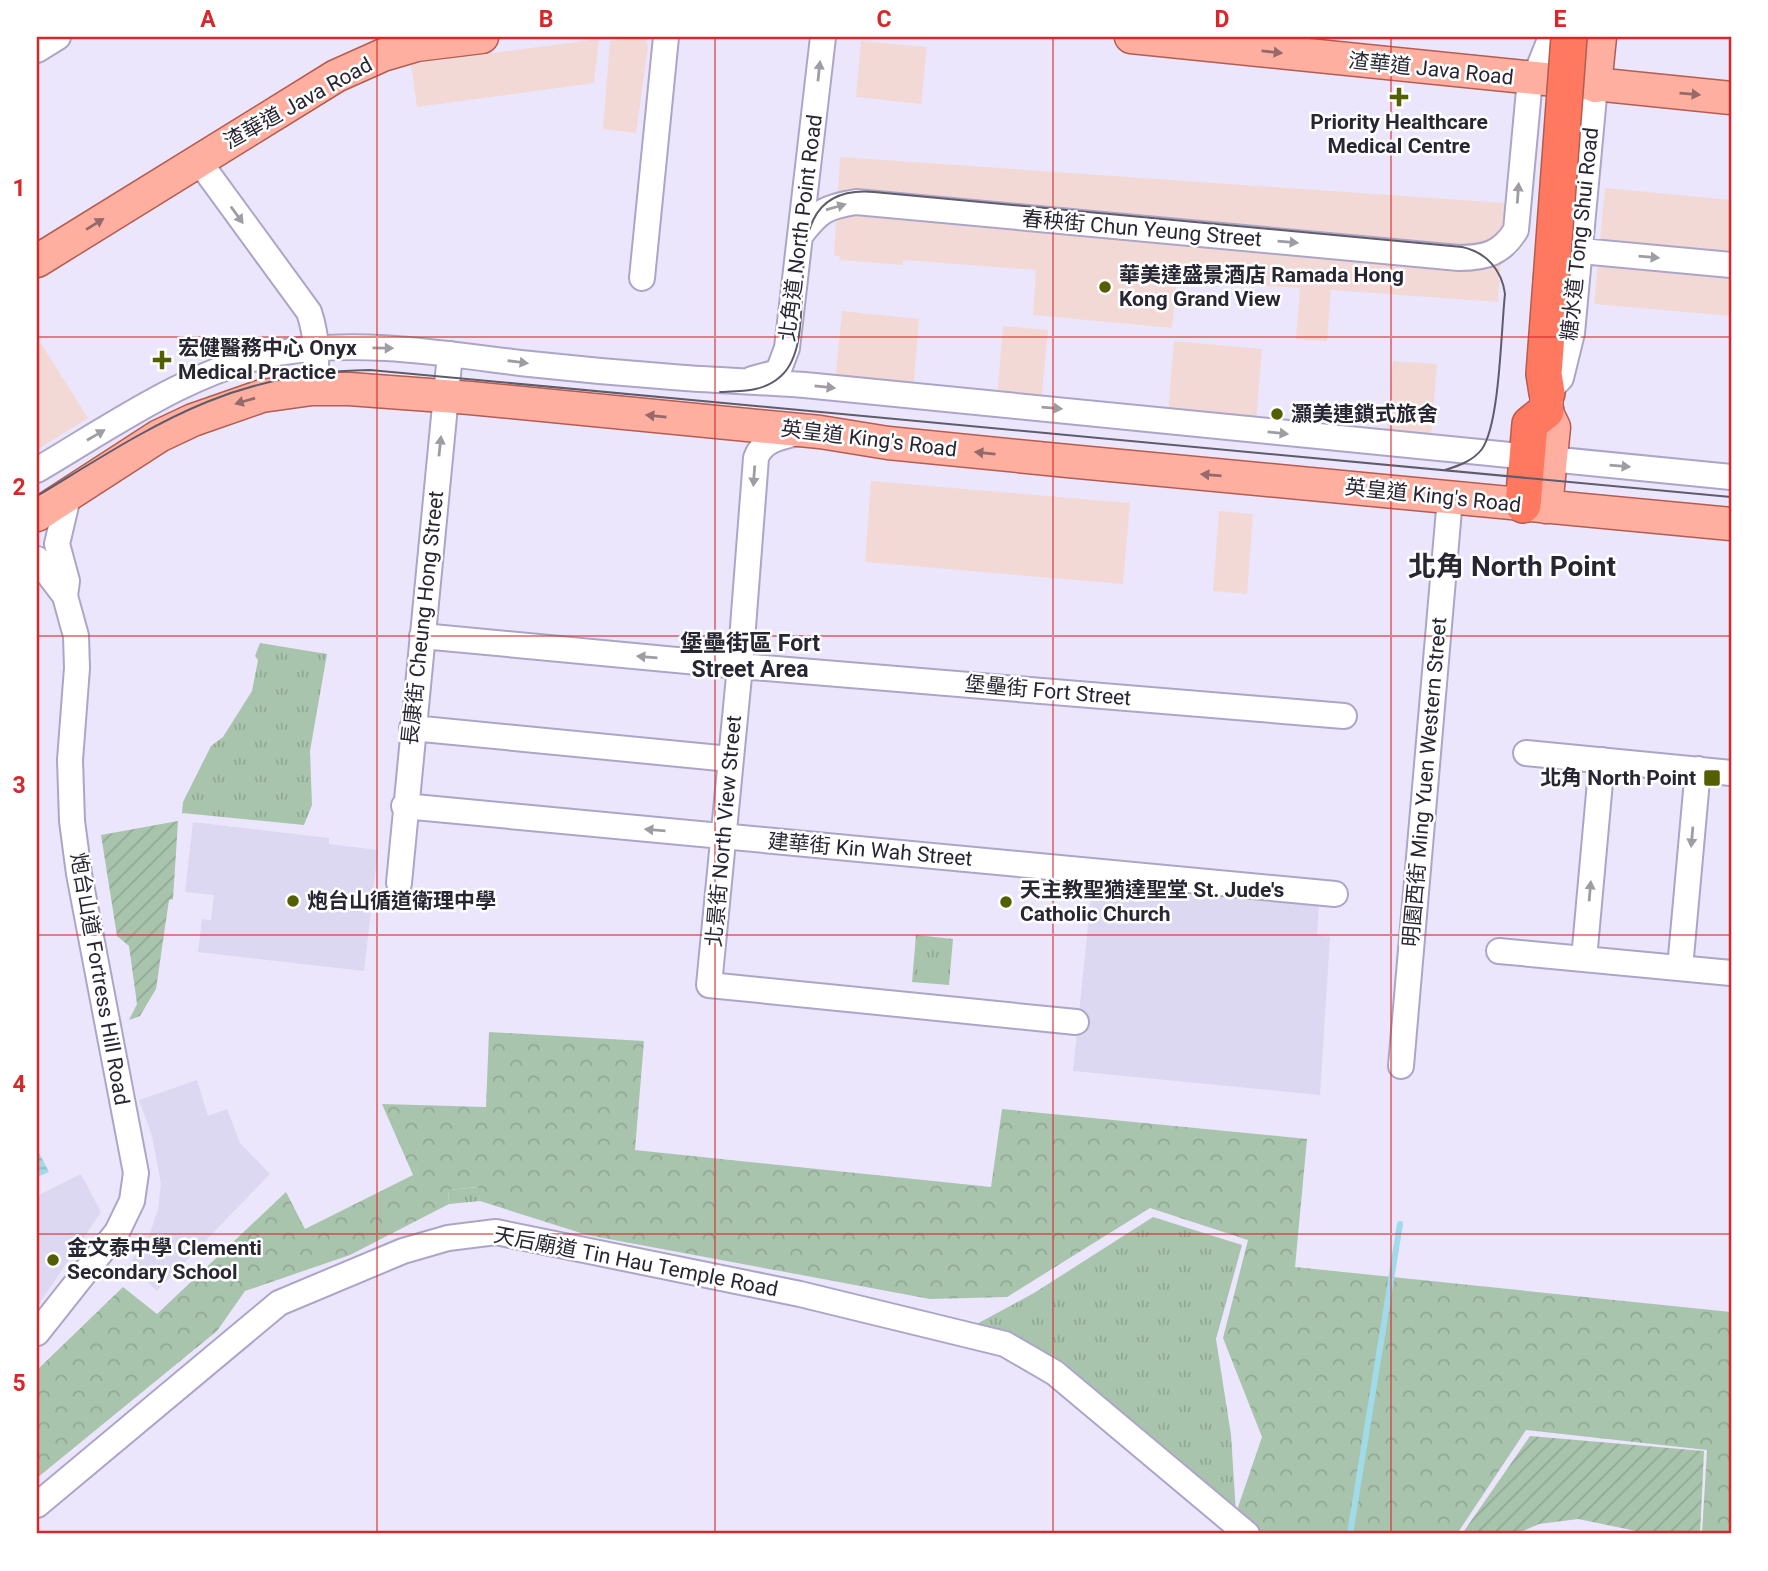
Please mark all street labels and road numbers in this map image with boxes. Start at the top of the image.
street label: 渣華道 Java Road [1347,48,1515,90]
street label: 渣華道 Java Road [220,52,376,154]
street label: 北角道 North Point Road [775,113,827,343]
street label: 糖水道 Tong Shui Road [1557,126,1603,342]
street label: 春秧街 Chun Yeung Street [1021,207,1263,251]
street label: 英皇道 King's Road [780,416,958,462]
street label: 英皇道 King's Road [1344,475,1522,517]
street label: 長康街 Cheung Hong Street [398,489,448,746]
street label: 明園西街 Ming Yuen Western Street [1399,616,1451,948]
street label: 堡壘街 Fort Street [964,672,1132,710]
street label: 北景街 North View Street [702,714,746,948]
street label: 建華街 Kin Wah Street [767,829,973,871]
street label: 炮台山道 Fortress Hill Road [66,851,134,1107]
street label: 天后廟道 Tin Hau Temple Road [492,1223,780,1301]

